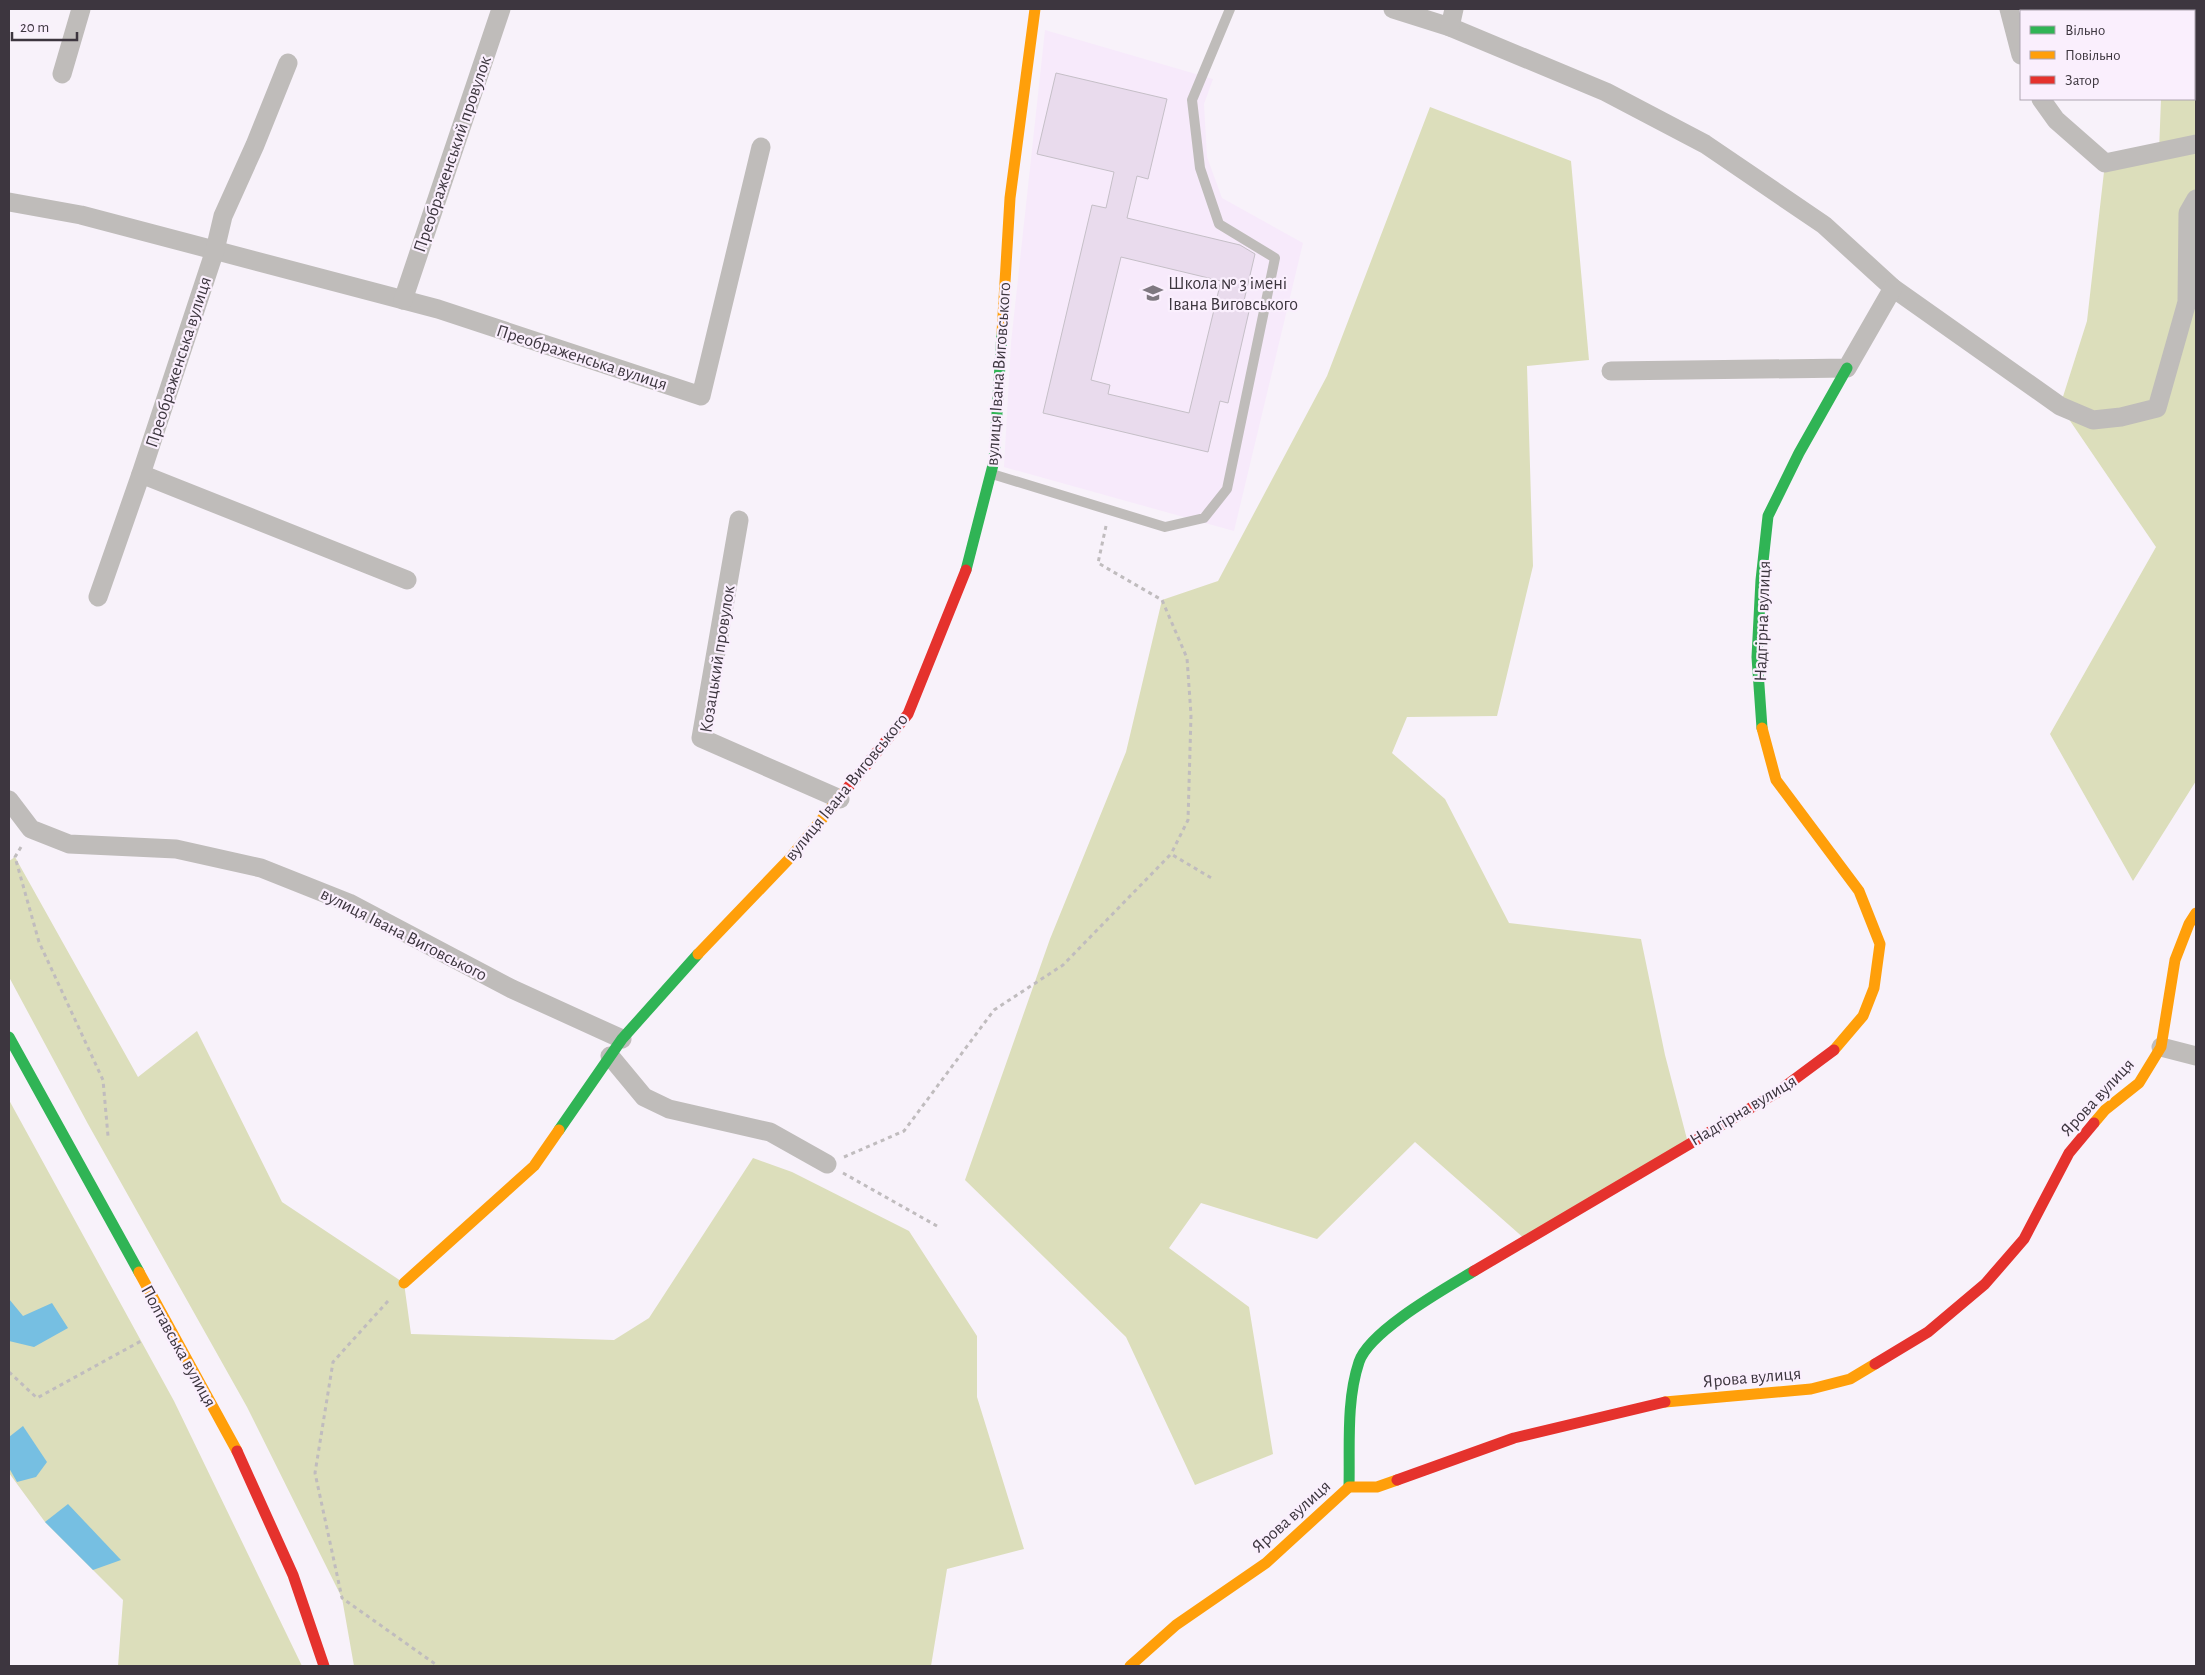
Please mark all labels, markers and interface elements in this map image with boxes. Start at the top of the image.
scale bar [12,10,78,42]
legend [2020,10,2195,100]
text: 20 m [20,20,49,35]
text: Вільно [2065,23,2105,38]
text: Повільно [2065,48,2121,63]
street label: Преображенський провулок [410,53,495,255]
text: Затор [2065,73,2100,88]
street label: Преображенська вулиця [142,274,215,450]
place label: Школа № 3 імені Івана Виговського [1168,275,1298,314]
street label: вулиця Івана Виговського [984,282,1014,467]
school or university icon: Школа № 3 імені Івана Виговського [1142,282,1164,304]
street label: Преображенська вулиця [494,321,670,394]
street label: Надгірна вулиця [1752,560,1774,682]
street label: Козацький провулок [697,583,739,734]
street label: вулиця Івана Виговського [782,710,912,865]
street label: вулиця Івана Виговського [317,885,490,985]
street label: Ярова вулиця [2057,1055,2138,1140]
street label: Надгірна вулиця [1687,1072,1800,1150]
street label: Полтавська вулиця [137,1283,219,1410]
street label: Ярова вулиця [1702,1365,1802,1391]
street label: Ярова вулиця [1249,1477,1334,1556]

